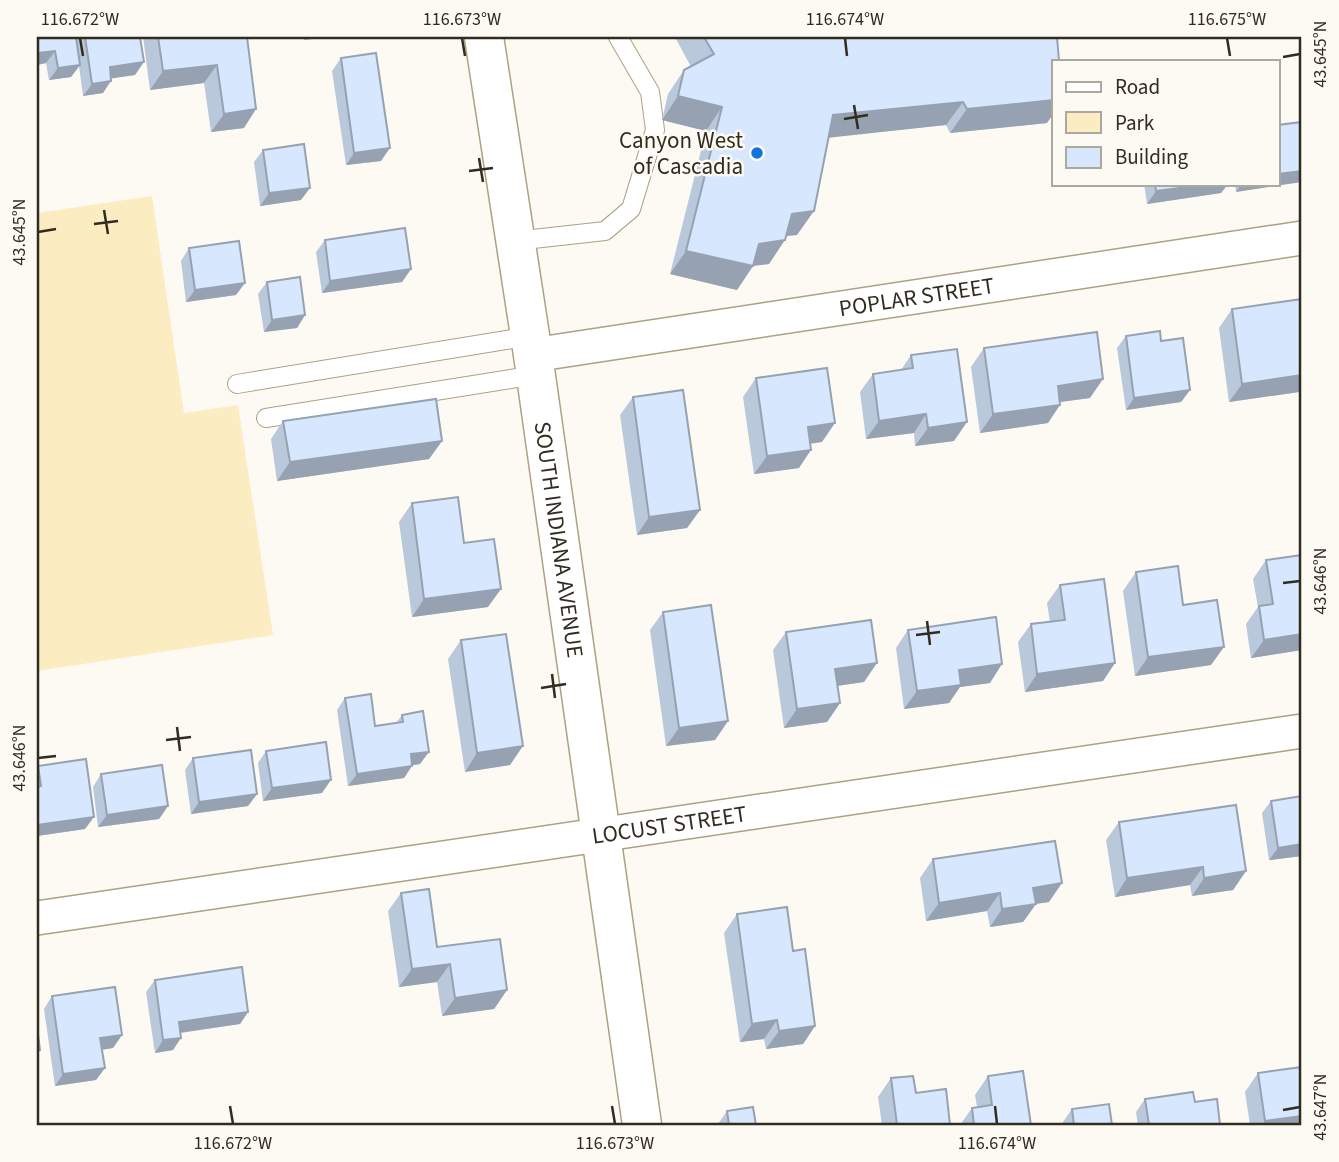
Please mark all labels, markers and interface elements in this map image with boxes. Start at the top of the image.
text: 116.672°W [41,7,119,32]
text: 116.673°W [423,7,501,32]
text: 116.674°W [806,7,884,32]
text: 116.675°W [1188,7,1266,32]
text: 43.645°N [1308,21,1333,87]
legend [1052,60,1280,186]
text: Road [1115,72,1160,102]
text: Park [1115,108,1155,138]
place label: Canyon West of Cascadia [619,124,743,183]
text: Building [1115,142,1189,172]
marker: Canyon West of Cascadia [749,145,765,161]
text: 43.645°N [7,199,32,265]
street label: POPLAR STREET [837,269,996,325]
street label: SOUTH INDIANA AVENUE [526,419,592,660]
text: 43.646°N [1308,548,1333,614]
text: 43.646°N [7,725,32,791]
street label: LOCUST STREET [590,797,749,852]
text: 43.647°N [1308,1074,1333,1140]
text: 116.672°W [194,1131,272,1156]
text: 116.673°W [576,1131,654,1156]
text: 116.674°W [958,1131,1036,1156]

